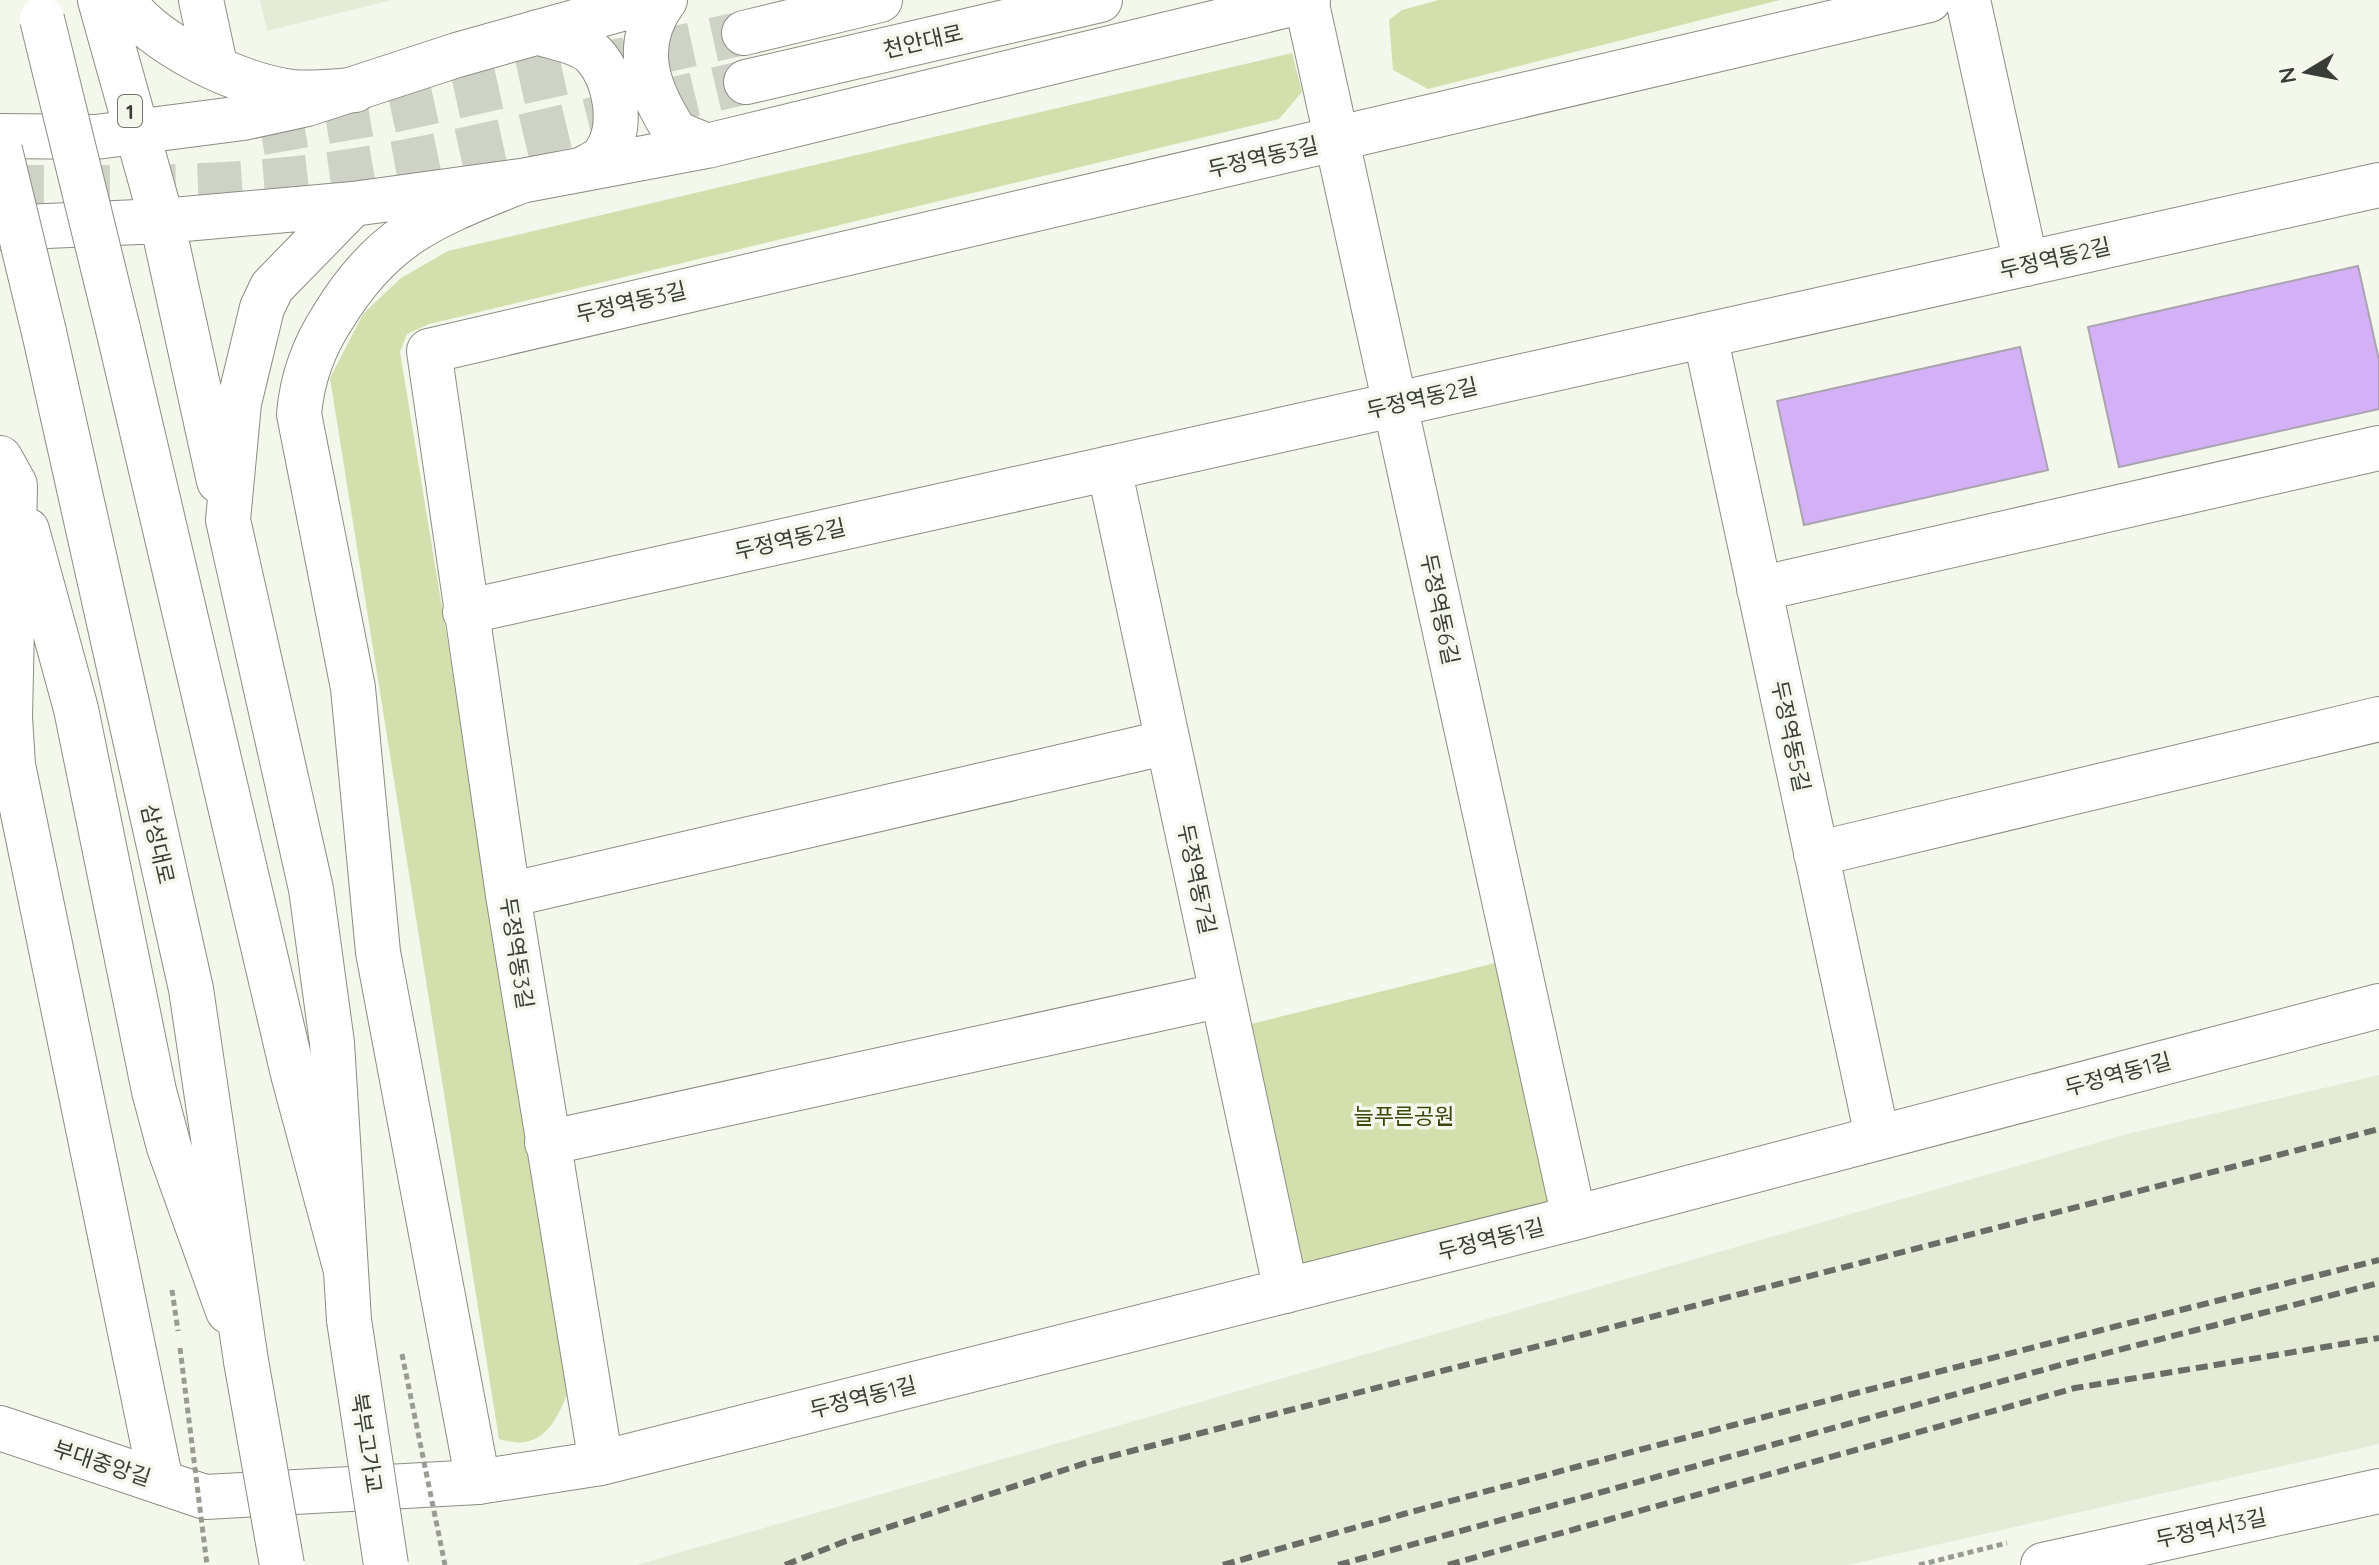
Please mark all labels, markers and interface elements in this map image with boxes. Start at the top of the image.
street label: 천안대로 [880,18,966,64]
north arrow [2267,32,2347,112]
text: N [2272,65,2302,86]
road number: 1 [118,95,142,127]
street label: 두정역동3길 [1205,131,1321,183]
street label: 두정역동2길 [1997,232,2113,284]
street label: 두정역동3길 [573,276,689,328]
street label: 두정역동2길 [1364,372,1480,424]
street label: 두정역동2길 [732,513,848,565]
street label: 두정역동6길 [1415,551,1465,667]
street label: 두정역동5길 [1766,678,1816,794]
street label: 삼성대로 [135,801,181,887]
street label: 두정역동7길 [1172,821,1222,937]
street label: 두정역동3길 [494,895,540,1011]
street label: 두정역동1길 [2062,1046,2174,1102]
park label: 늘푸른공원 [1353,1102,1455,1130]
street label: 두정역동1길 [1435,1212,1547,1266]
street label: 두정역동1길 [807,1370,919,1424]
street label: 북부고가교 [345,1391,389,1495]
street label: 부대중앙길 [50,1434,154,1492]
street label: 두정역서3길 [2153,1503,2269,1553]

